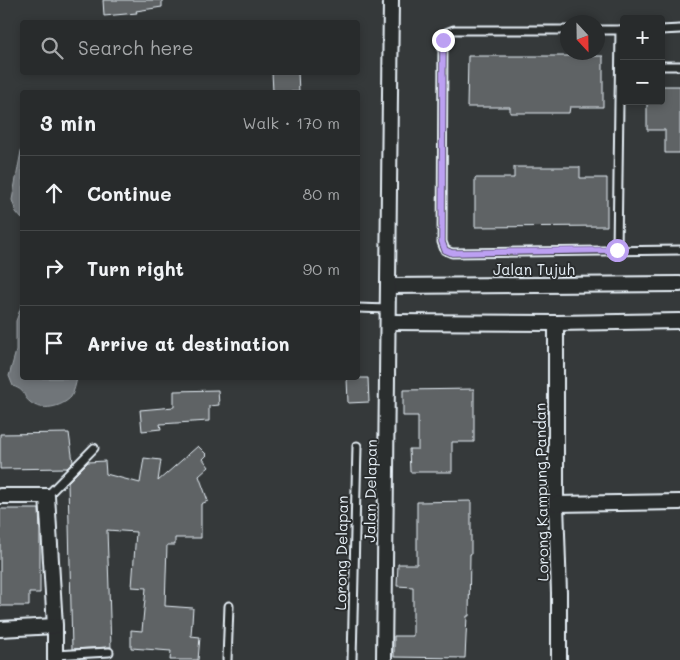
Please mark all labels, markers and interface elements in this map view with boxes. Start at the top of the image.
north arrow [560,15,605,60]
map controls [620,15,665,105]
button: + [620,15,665,60]
search box [20,20,360,75]
route end [432,29,455,52]
icon: search [38,34,66,62]
text: Search here [78,35,194,60]
button: − [620,60,665,105]
text: 3 min [40,109,96,136]
text: Walk · 170 m [242,112,340,133]
icon: ahead [40,179,68,207]
text: Continue [87,181,172,206]
text: 80 m [303,183,340,204]
route start [606,239,629,262]
icon: right [40,254,68,282]
text: Turn right [87,256,184,281]
text: 90 m [303,258,340,279]
street label: Jalan Tujuh [493,259,575,279]
icon: arrive [40,329,68,357]
text: Arrive at destination [87,331,290,356]
street label: Lorong Kampung Pandan [529,402,553,582]
street label: Jalan Delapan [359,439,381,543]
street label: Lorong Delapan [330,496,352,610]

